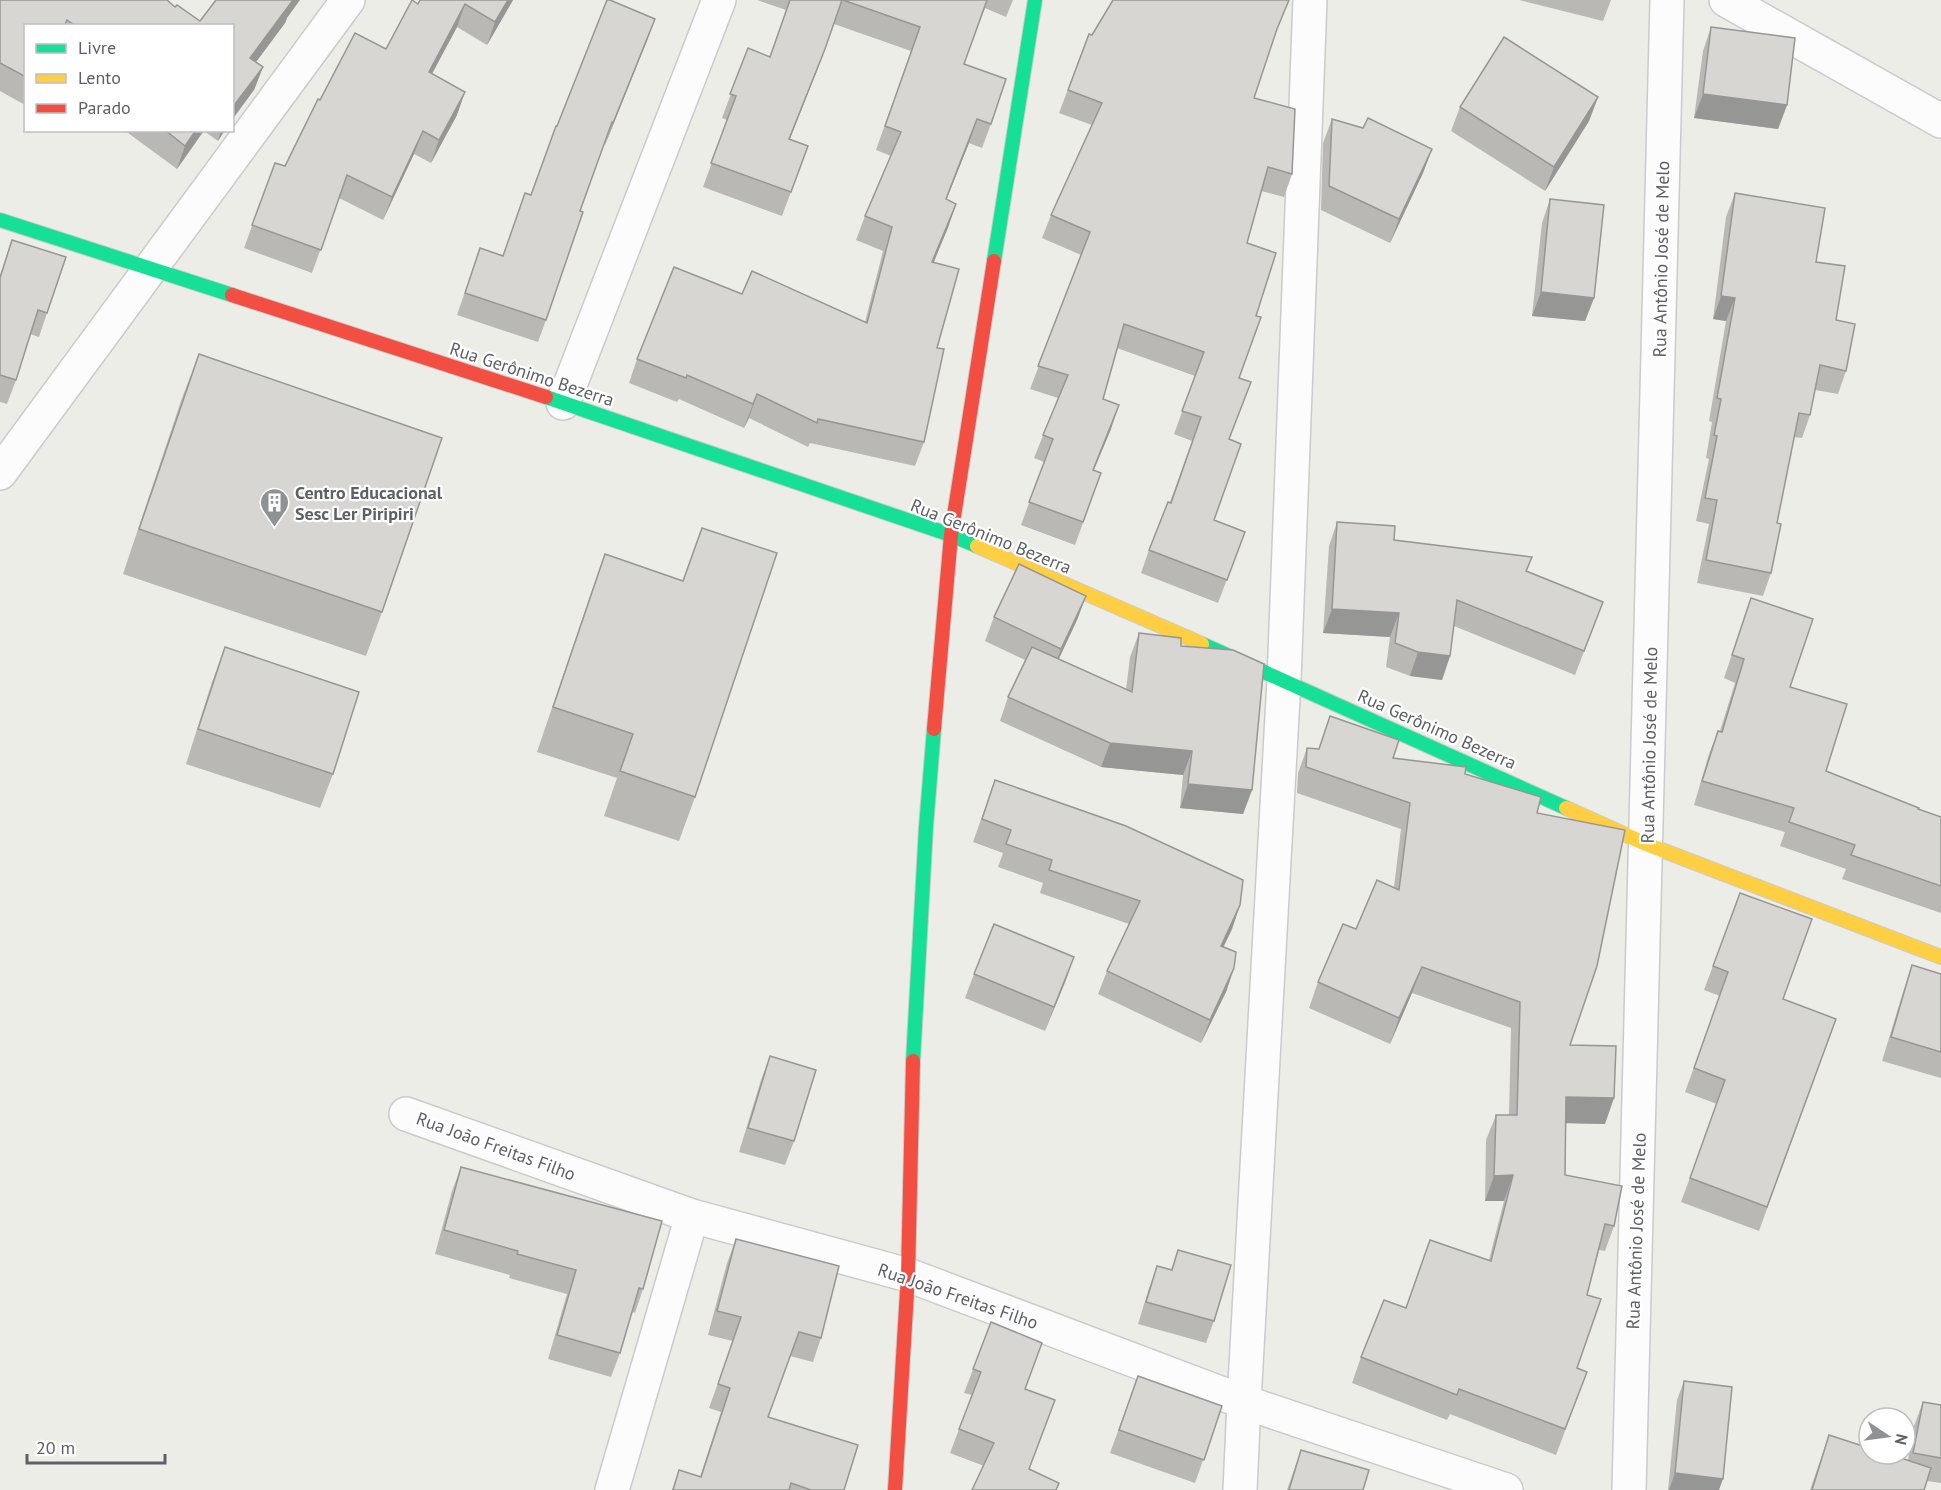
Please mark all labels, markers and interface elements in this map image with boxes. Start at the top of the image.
legend [24,24,234,132]
text: Livre [78,36,116,59]
text: Lento [78,66,121,89]
text: Parado [78,96,131,119]
street label: Rua Antônio José de Melo [1648,160,1674,358]
street label: Rua Gerônimo Bezerra [447,337,617,411]
place label: Centro Educacional Sesc Ler Piripiri [295,481,443,525]
building icon: Centro Educacional Sesc Ler Piripiri [258,486,290,528]
street label: Rua Gerônimo Bezerra [907,493,1075,579]
street label: Rua Antônio José de Melo [1636,646,1662,844]
street label: Rua Gerônimo Bezerra [1354,684,1520,774]
street label: Rua João Freitas Filho [413,1106,579,1186]
street label: Rua Antônio José de Melo [1621,1132,1651,1330]
street label: Rua João Freitas Filho [875,1258,1041,1334]
north arrow [1857,1406,1917,1466]
scale bar [27,1427,165,1465]
text: N [1891,1432,1913,1447]
text: 20 m [36,1436,75,1459]

